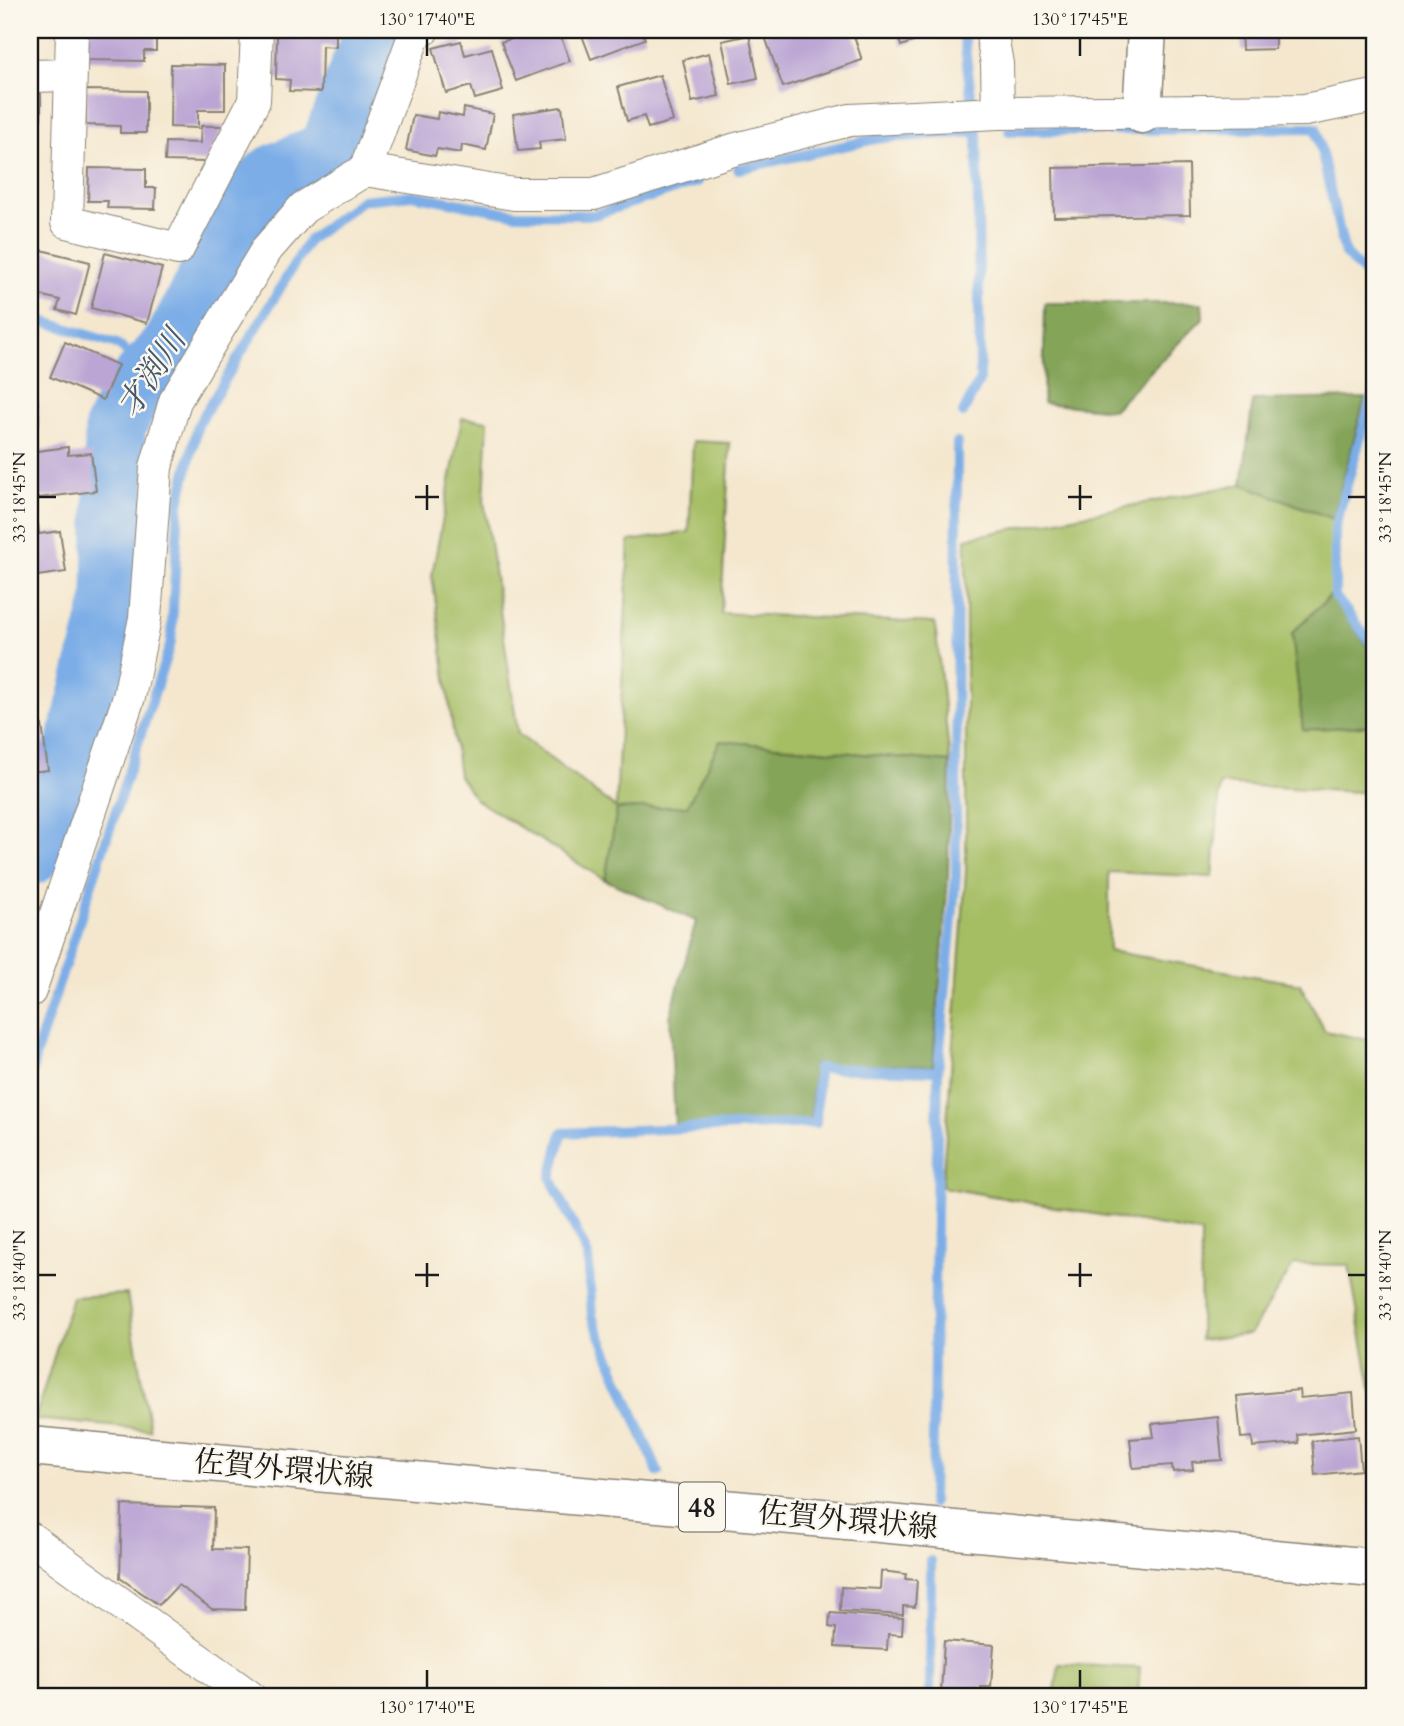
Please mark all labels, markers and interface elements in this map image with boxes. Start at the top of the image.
text: 130°17'40"E [379,7,475,32]
text: 130°17'45"E [1032,7,1128,32]
water label: 才渕川 [107,319,198,426]
text: 33°18'45"N [7,451,32,543]
text: 33°18'45"N [1373,451,1398,543]
text: 33°18'40"N [7,1229,32,1321]
text: 33°18'40"N [1373,1229,1398,1321]
street label: 佐賀外環状線 [193,1441,375,1498]
road number: 48 [679,1482,725,1532]
street label: 佐賀外環状線 [757,1492,939,1549]
text: 130°17'40"E [379,1695,475,1720]
text: 130°17'45"E [1032,1695,1128,1720]

